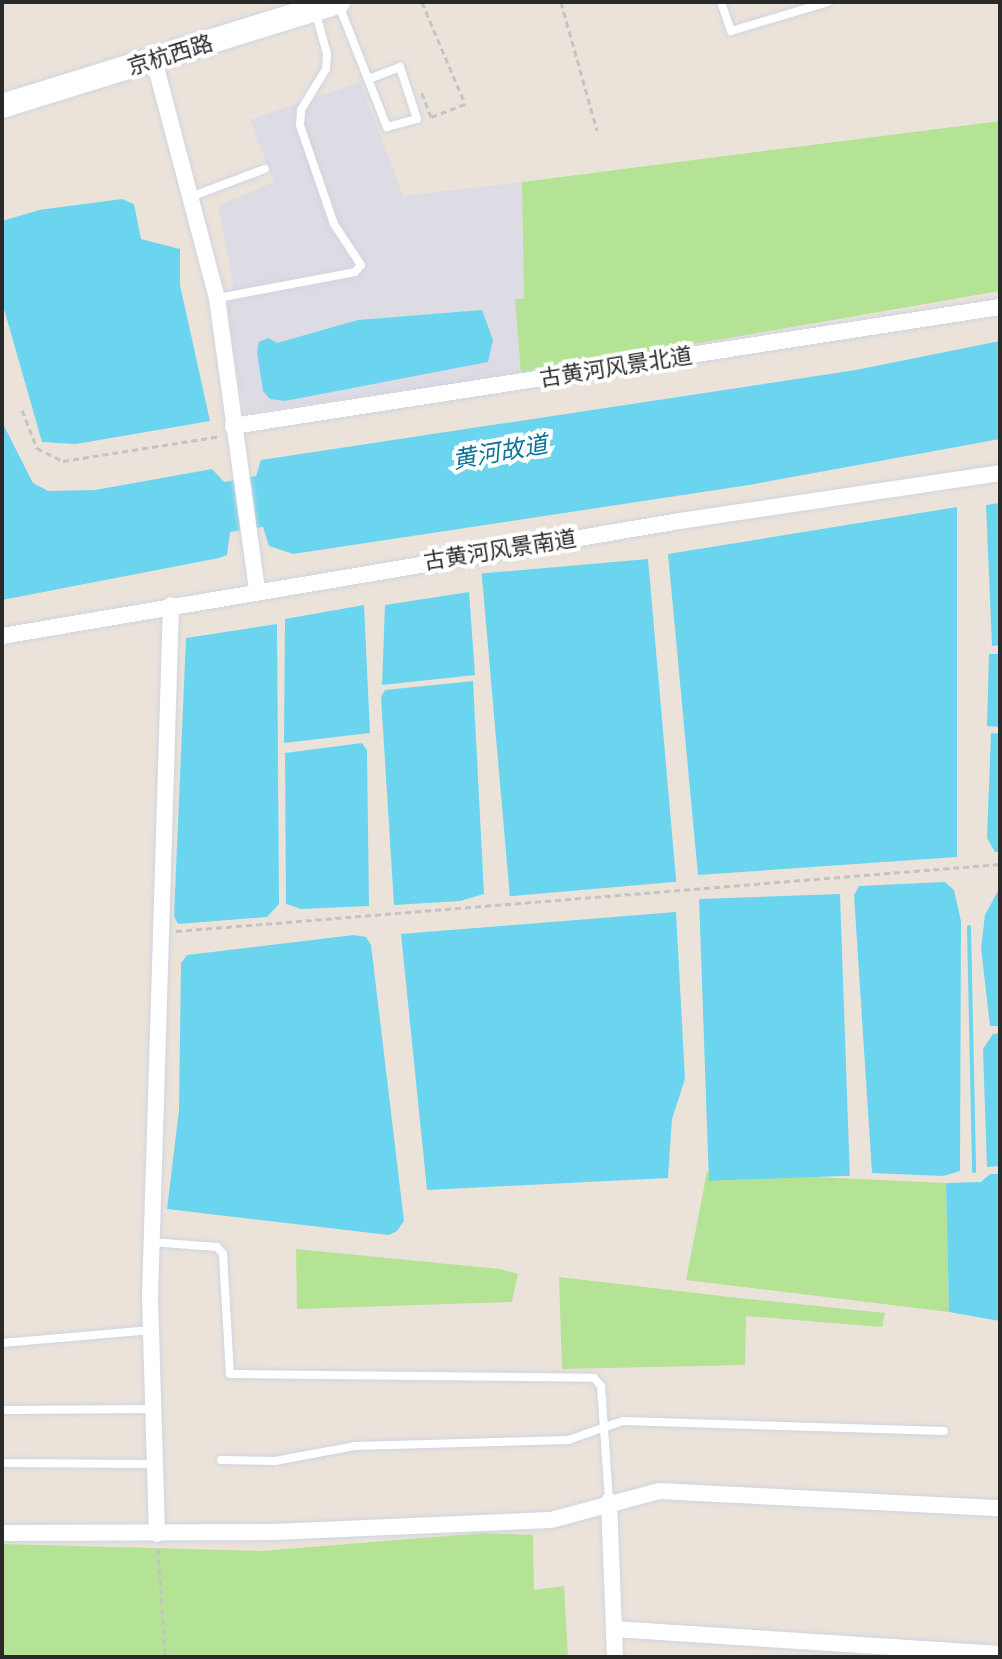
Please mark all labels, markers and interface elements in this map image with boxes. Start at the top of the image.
street label: 京杭西路 [124,30,216,80]
street label: 古黄河风景北道 [538,342,694,392]
water label: 黄河故道 [450,430,550,476]
street label: 古黄河风景南道 [422,525,578,575]

